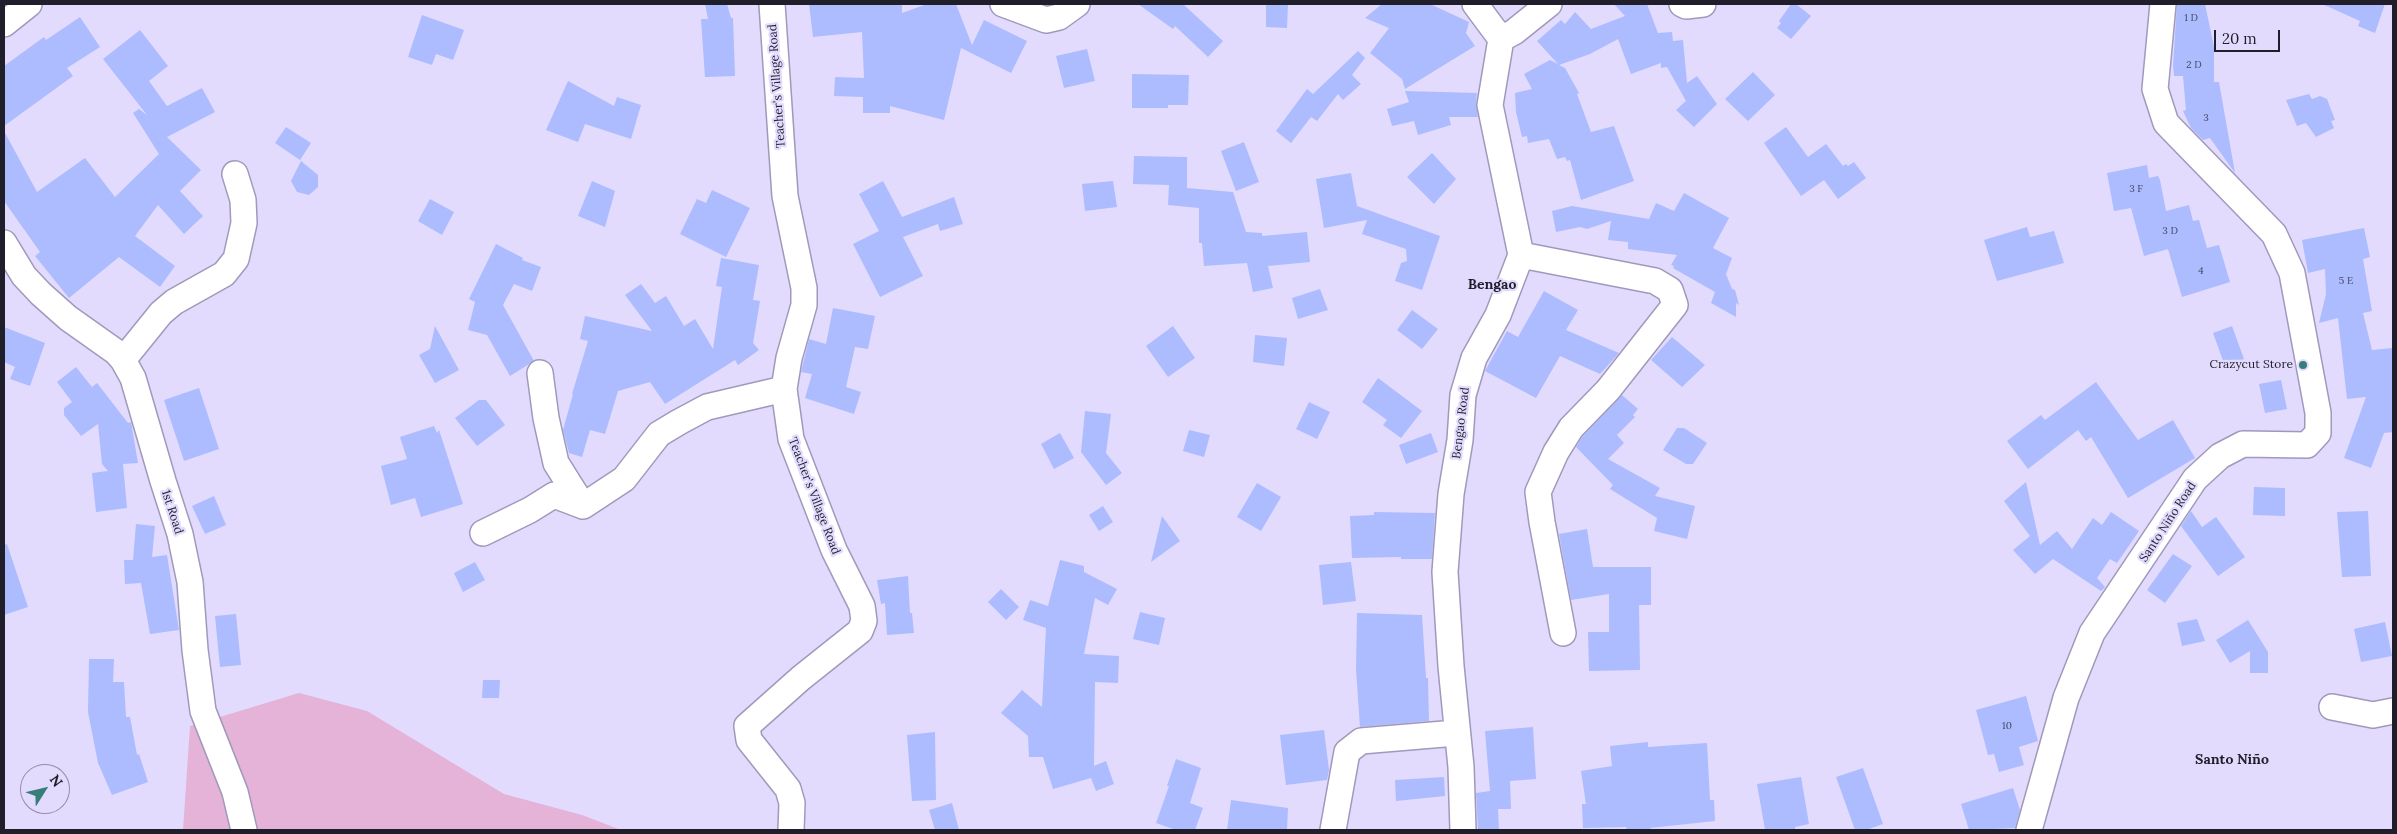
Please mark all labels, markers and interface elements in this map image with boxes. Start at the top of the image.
house number: 1 D [2184,12,2198,24]
scale bar [2217,20,2283,52]
street label: Teacher's Village Road [765,24,789,148]
text: 20 m [2222,29,2257,48]
house number: 2 D [2186,59,2202,71]
house number: 3 [2203,112,2209,124]
house number: 3 F [2129,183,2143,195]
house number: 3 D [2162,225,2178,237]
house number: 4 [2198,265,2204,277]
house number: 5 E [2339,275,2353,287]
district label: Bengao [1468,277,1516,293]
place label: Crazycut Store [2210,358,2293,372]
marker: Crazycut Store [2297,359,2309,371]
street label: Bengao Road [1449,386,1473,460]
street label: Teacher's Village Road [785,436,843,556]
street label: Santo Niño Road [2137,479,2199,565]
street label: 1st Road [158,488,186,536]
house number: 10 [2002,720,2012,732]
district label: Santo Niño [2195,752,2269,768]
north arrow [20,764,70,814]
text: N [46,771,67,790]

